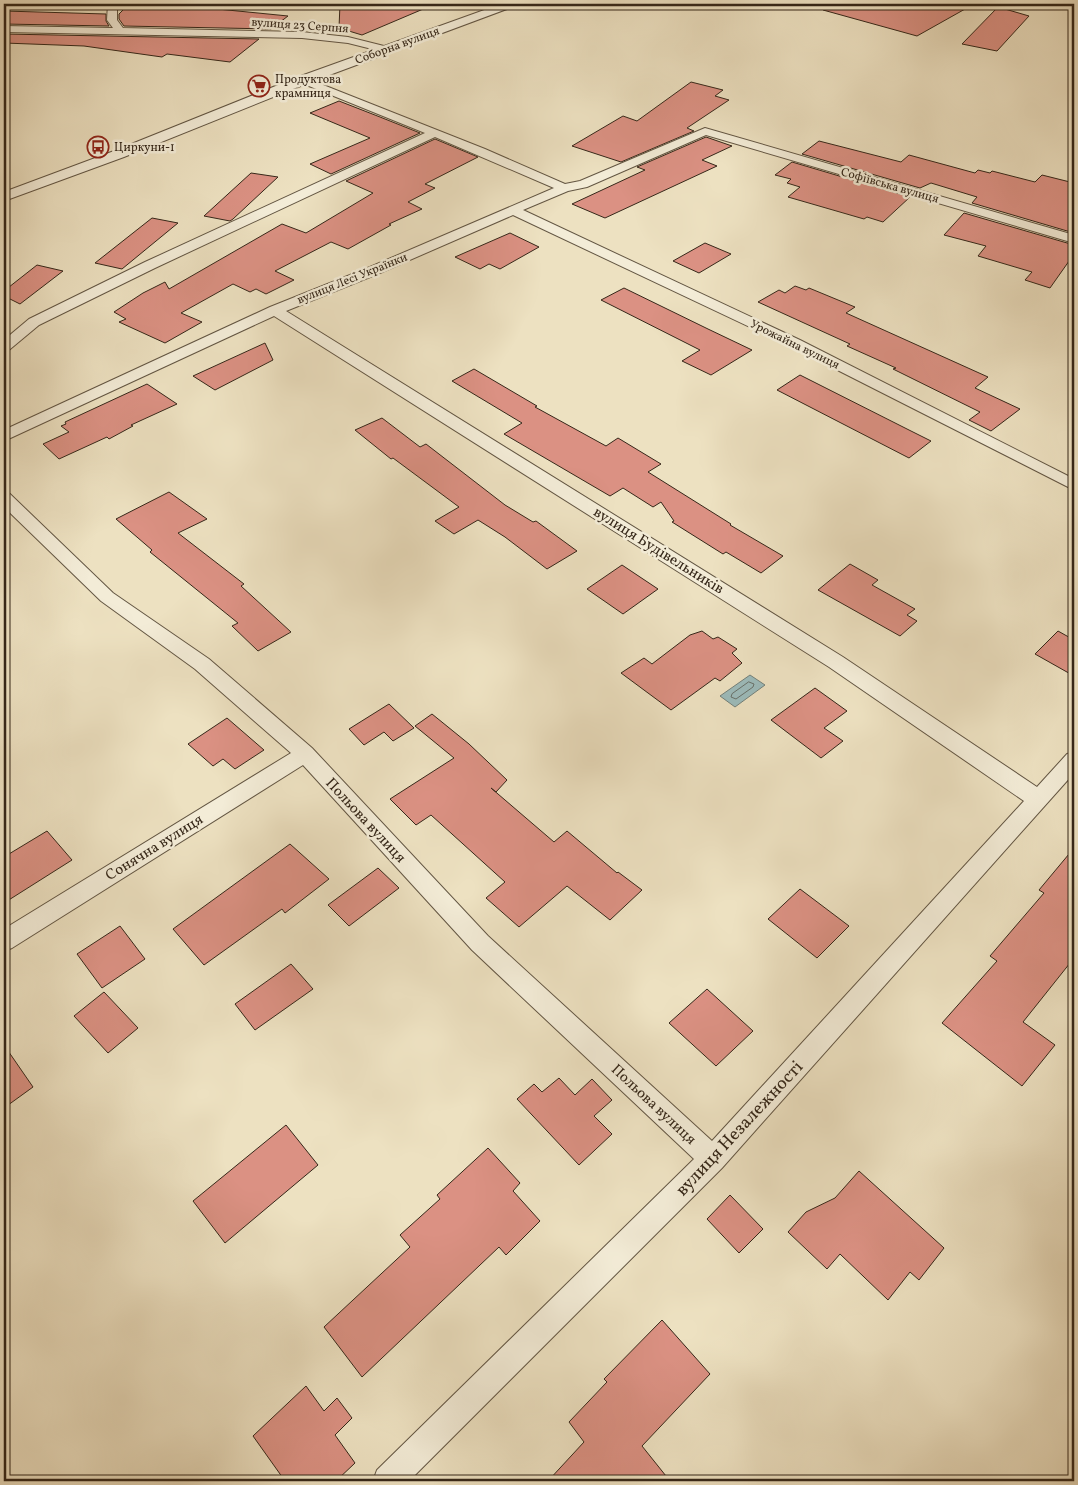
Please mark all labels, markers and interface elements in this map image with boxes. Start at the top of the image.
street label: вулиця 23 Серпня [251,15,349,37]
street label: Соборна вулиця [353,23,442,69]
place label: Продуктова крамниця [275,72,341,102]
supermarket icon: Продуктова крамниця [247,74,271,98]
bus stop icon: Циркуни-1 [86,135,110,159]
place label: Циркуни-1 [114,140,175,156]
street label: Софіївська вулиця [839,164,941,208]
street label: вулиця Лесі Українки [295,249,410,308]
street label: Урожайна вулиця [747,316,842,374]
street label: вулиця Будівельників [589,502,728,600]
street label: Польова вулиця [320,774,410,868]
street label: Сонячна вулиця [102,810,208,887]
street label: вулиця Незалежності [671,1056,810,1202]
street label: Польова вулиця [606,1060,700,1150]

